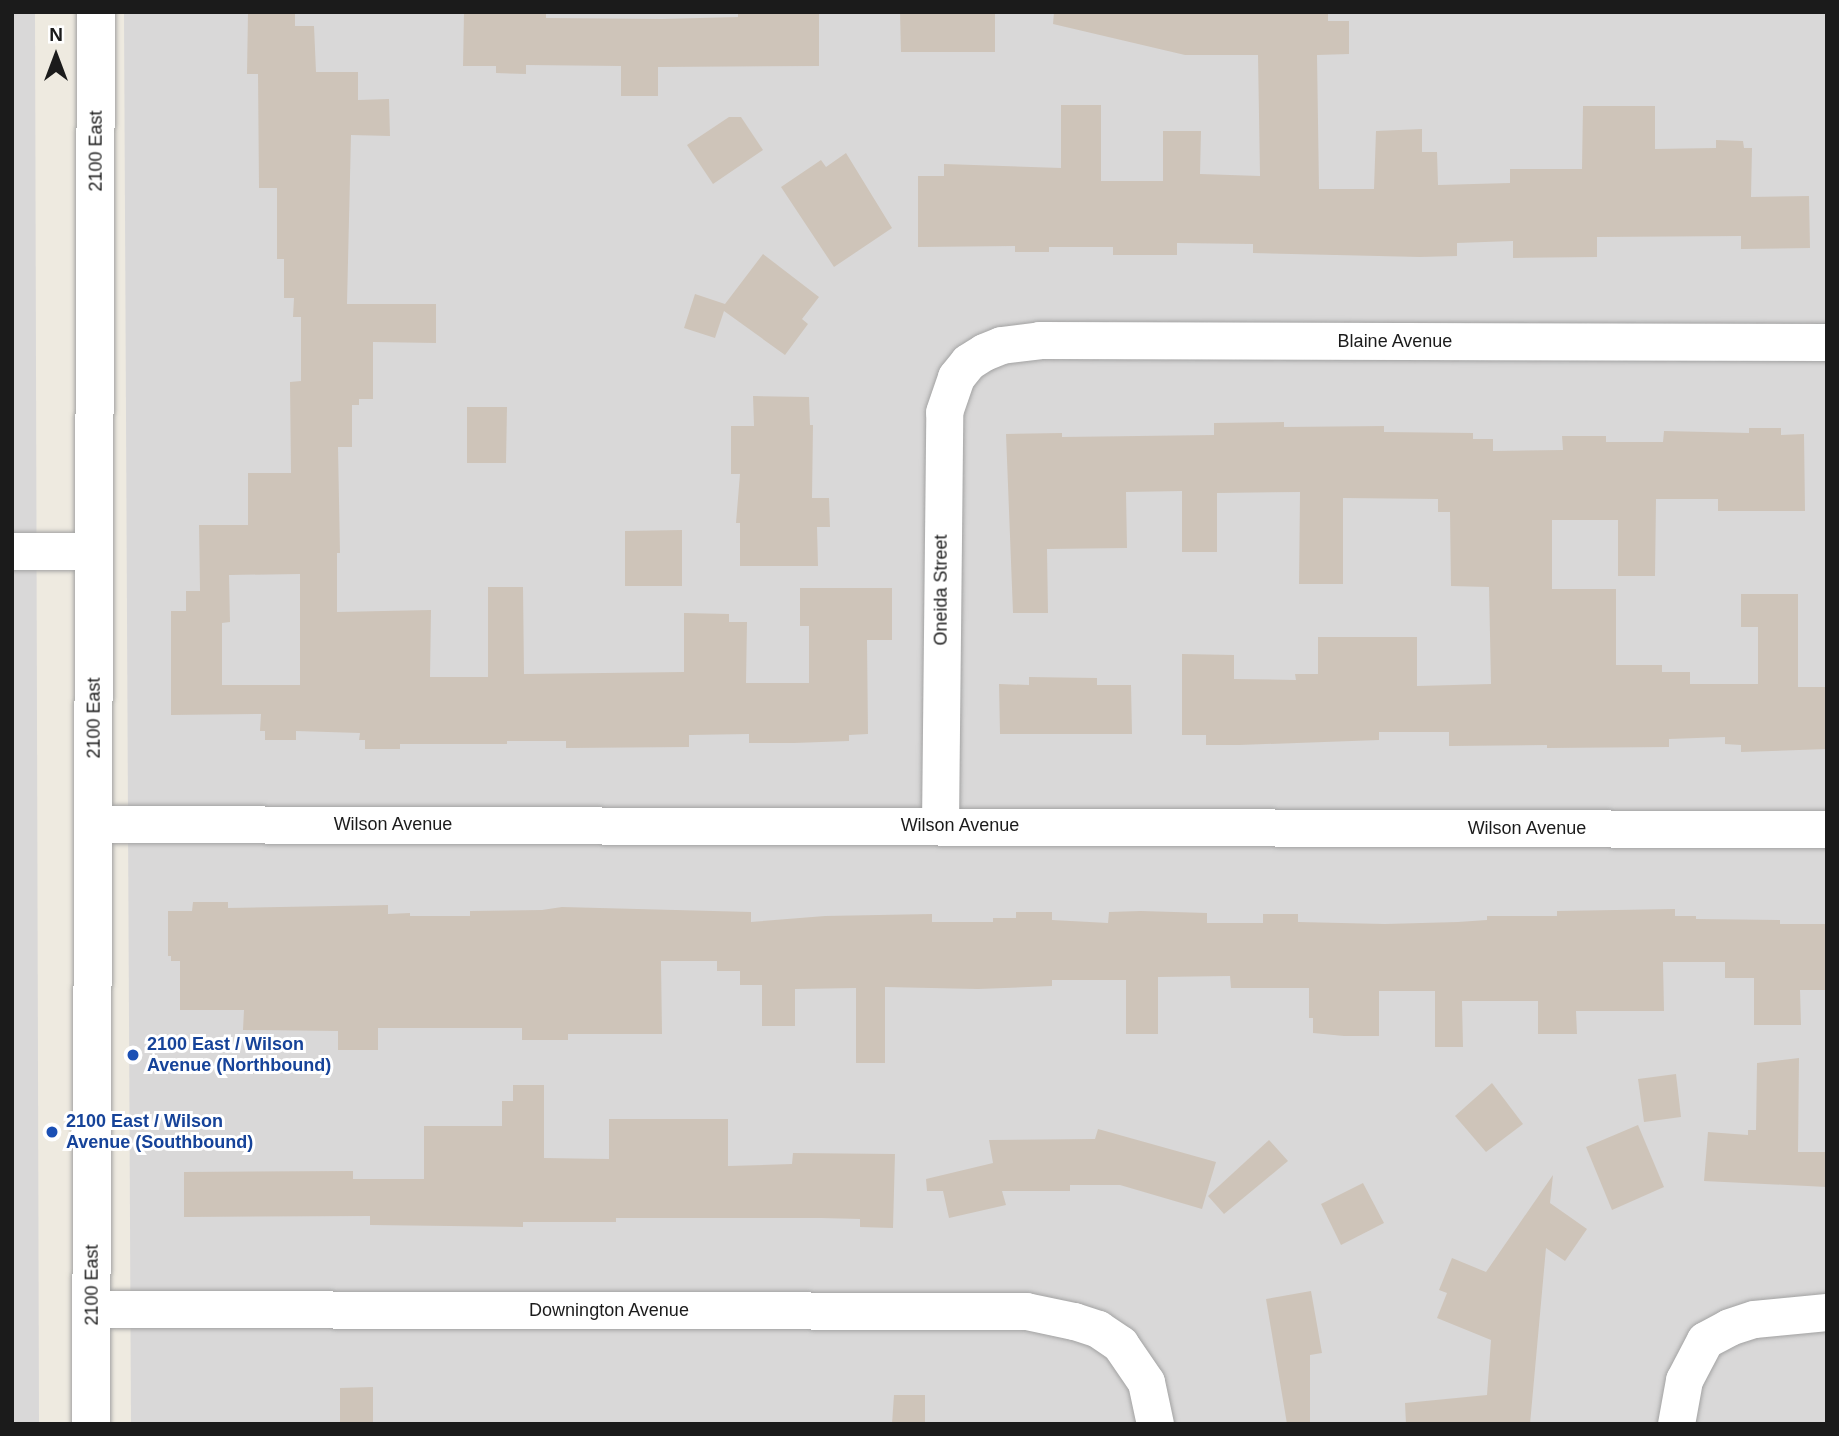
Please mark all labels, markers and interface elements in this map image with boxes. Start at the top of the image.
north arrow [21,21,91,91]
text: N [49,24,63,45]
street label: 2100 East [85,110,107,192]
street label: Blaine Avenue [1337,330,1453,352]
street label: Oneida Street [930,534,952,646]
street label: 2100 East [83,677,105,759]
street label: Wilson Avenue [333,813,453,835]
street label: Wilson Avenue [900,814,1020,836]
street label: Wilson Avenue [1467,817,1587,839]
place label: 2100 East / Wilson Avenue (Northbound) [147,1034,331,1076]
marker: 2100 East / Wilson Avenue (Northbound) [125,1047,141,1063]
place label: 2100 East / Wilson Avenue (Southbound) [66,1111,253,1154]
marker: 2100 East / Wilson Avenue (Southbound) [44,1124,60,1140]
street label: 2100 East [81,1244,103,1326]
street label: Downington Avenue [529,1299,689,1321]

